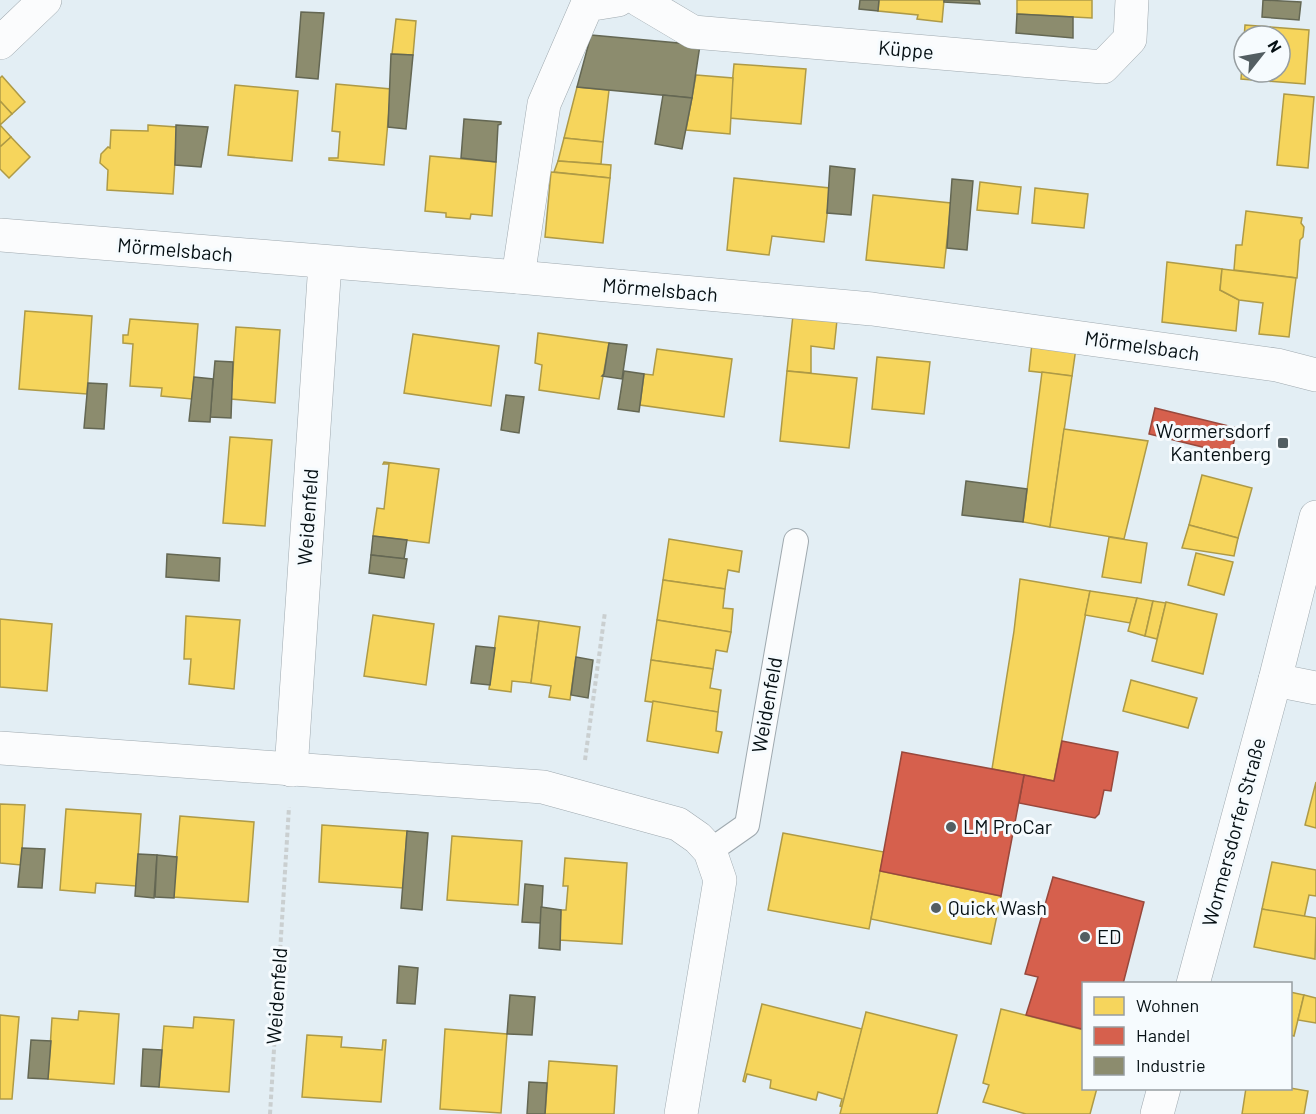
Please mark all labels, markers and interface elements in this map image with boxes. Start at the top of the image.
north arrow [1232,24,1292,84]
street label: Küppe [877,35,935,63]
text: N [1264,37,1286,55]
street label: Mörmelsbach [116,232,234,266]
street label: Mörmelsbach [601,272,719,306]
street label: Mörmelsbach [1083,325,1201,365]
place label: Wormersdorf Kantenberg [1156,418,1271,465]
marker: Wormersdorf Kantenberg [1276,436,1290,450]
street label: Weidenfeld [292,468,322,566]
street label: Weidenfeld [746,655,786,755]
street label: Wormersdorfer Straße [1196,735,1270,929]
place label: LM ProCar [963,814,1052,838]
marker: LM ProCar [944,820,958,834]
place label: Quick Wash [948,895,1047,919]
marker: Quick Wash [929,901,943,915]
place label: ED [1097,924,1121,948]
marker: ED [1078,930,1092,944]
street label: Weidenfeld [261,947,291,1045]
legend [1082,982,1292,1090]
text: Wohnen [1136,994,1199,1016]
text: Handel [1136,1024,1190,1046]
text: Industrie [1136,1054,1206,1076]

